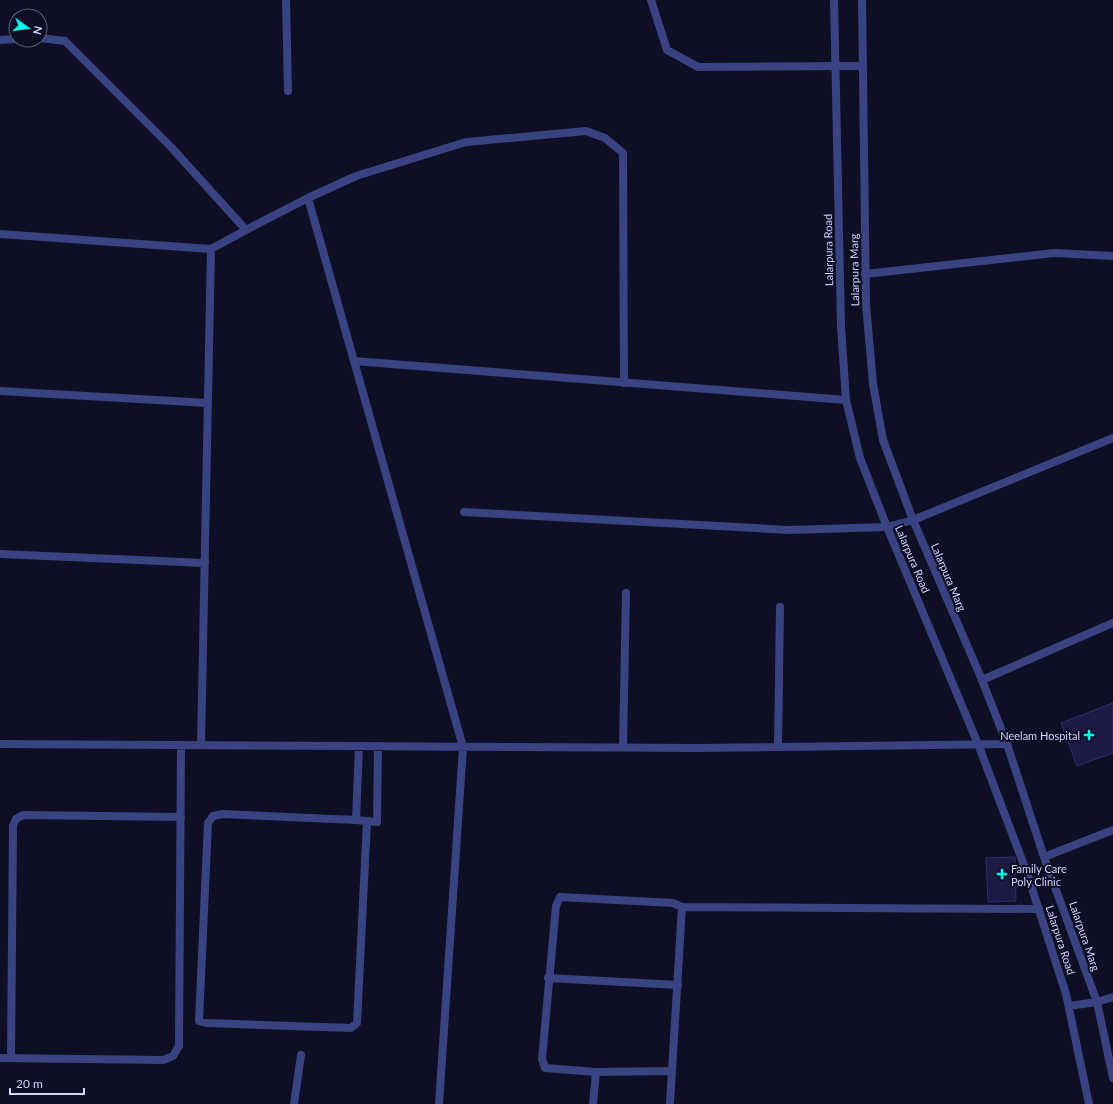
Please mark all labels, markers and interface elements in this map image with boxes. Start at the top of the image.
north arrow [8,8,48,48]
text: N [31,25,46,36]
street label: Lalarpura Road [821,214,835,286]
street label: Lalarpura Marg [847,233,861,307]
street label: Lalarpura Road [893,523,933,595]
street label: Lalarpura Marg [929,541,969,613]
place label: Neelam Hospital [1000,729,1080,742]
marker: Neelam Hospital [1083,729,1095,741]
place label: Family Care Poly Clinic [1011,862,1067,888]
marker: Family Care Poly Clinic [996,868,1008,880]
street label: Lalarpura Marg [1067,899,1103,973]
street label: Lalarpura Road [1044,904,1078,976]
scale bar [10,1070,84,1096]
text: 20 m [16,1076,43,1091]

